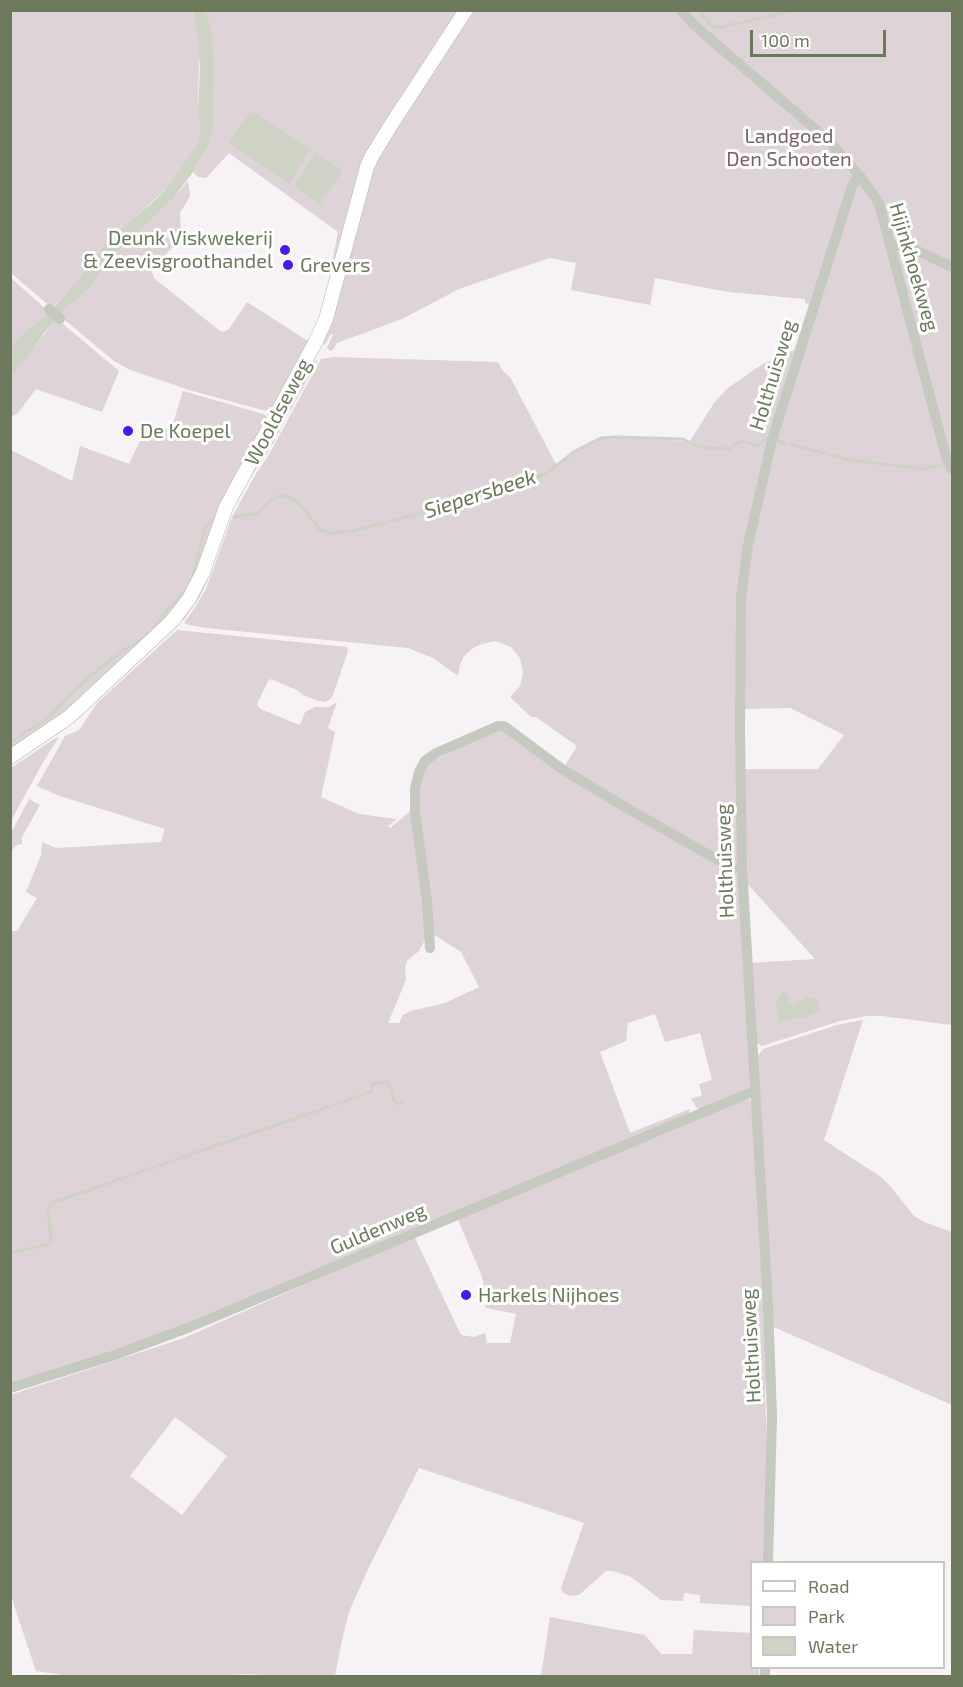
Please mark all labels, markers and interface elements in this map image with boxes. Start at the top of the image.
scale bar [753,18,890,56]
text: 100 m [761,29,810,51]
park label: Landgoed Den Schooten [726,124,852,171]
street label: Hijinkhoekweg [884,200,944,334]
place label: Deunk Viskwekerij & Zeevisgroothandel [83,226,273,273]
marker: Deunk Viskwekerij & Zeevisgroothandel [278,243,292,257]
place label: Grevers [300,253,370,277]
marker: Grevers [281,258,295,272]
street label: Holthuisweg [745,317,801,433]
street label: Wooldseweg [240,354,316,470]
place label: De Koepel [140,419,230,443]
marker: De Koepel [121,424,135,438]
water label: Siepersbeek [421,464,539,524]
street label: Holthuisweg [711,803,739,919]
street label: Guldenweg [326,1198,430,1260]
place label: Harkels Nijhoes [478,1283,619,1307]
marker: Harkels Nijhoes [459,1288,473,1302]
street label: Holthuisweg [736,1288,766,1404]
legend [750,1561,945,1669]
text: Road [808,1575,849,1597]
text: Park [808,1605,845,1627]
text: Water [808,1635,858,1657]

